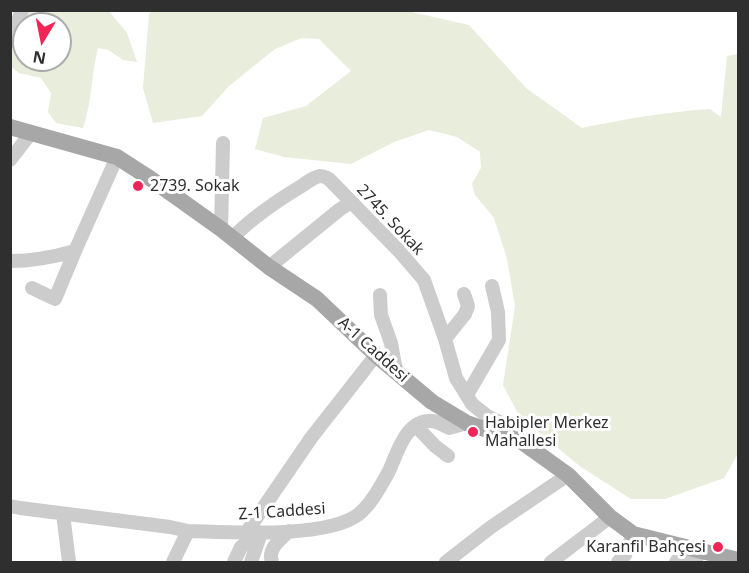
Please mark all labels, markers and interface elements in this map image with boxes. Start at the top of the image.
north arrow [12,12,72,72]
text: N [31,46,48,70]
place label: 2739. Sokak [150,176,240,196]
marker: 2739. Sokak [131,179,145,193]
street label: 2745. Sokak [352,181,428,259]
street label: A-1 Caddesi [334,313,412,387]
place label: Habipler Merkez Mahallesi [485,413,609,451]
marker: Habipler Merkez Mahallesi [466,425,480,439]
street label: Z-1 Caddesi [238,499,326,525]
place label: Karanfil Bahçesi [586,537,706,557]
marker: Karanfil Bahçesi [711,540,725,554]

